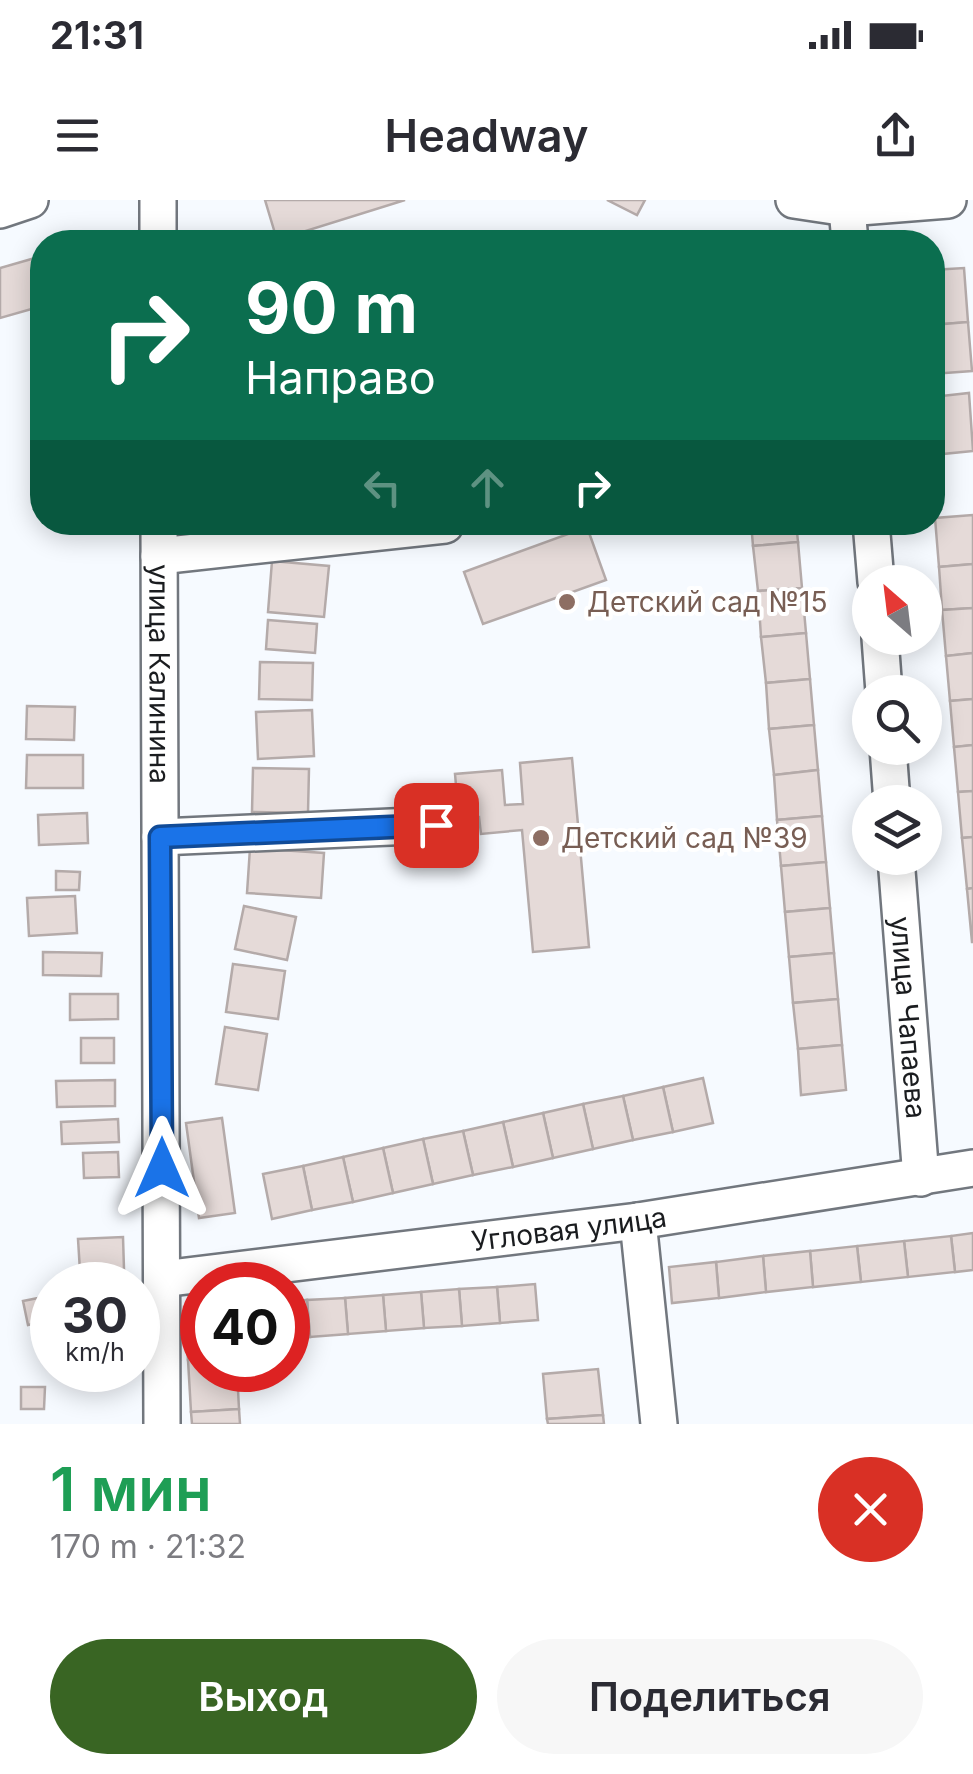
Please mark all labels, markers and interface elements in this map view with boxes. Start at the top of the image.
text: 21:31 [50,12,144,58]
icon: menu [50,108,105,163]
text: Headway [385,108,588,163]
icon: share [868,108,923,163]
text: 90 m [245,265,418,350]
icon: right [80,270,210,400]
text: Направо [245,350,436,405]
icon: left [355,460,410,515]
icon: ahead [460,460,515,515]
icon: right [565,460,620,515]
street label: улица Калинина [142,564,177,784]
north arrow [852,565,942,655]
map controls [852,565,942,875]
place label: Детский сад №15 [587,585,827,619]
marker: Детский сад №15 [556,591,578,613]
button: search [852,675,942,765]
pin [394,783,479,868]
button: layers [852,785,942,875]
icon: arrive [409,798,464,853]
place label: Детский сад №39 [561,821,808,855]
marker: Детский сад №39 [530,827,552,849]
street label: улица Чапаева [884,915,933,1120]
position arrow [110,1116,214,1220]
street label: Угловая улица [470,1200,669,1258]
speed limit sign: 40 [180,1262,310,1392]
text: 30 [62,1285,128,1345]
text: km/h [65,1337,125,1367]
text: 1 мин [50,1453,212,1525]
button: close [818,1457,923,1562]
text: 170 m · 21:32 [50,1527,246,1566]
button: Выход [50,1639,477,1754]
button: Поделиться [497,1639,923,1754]

